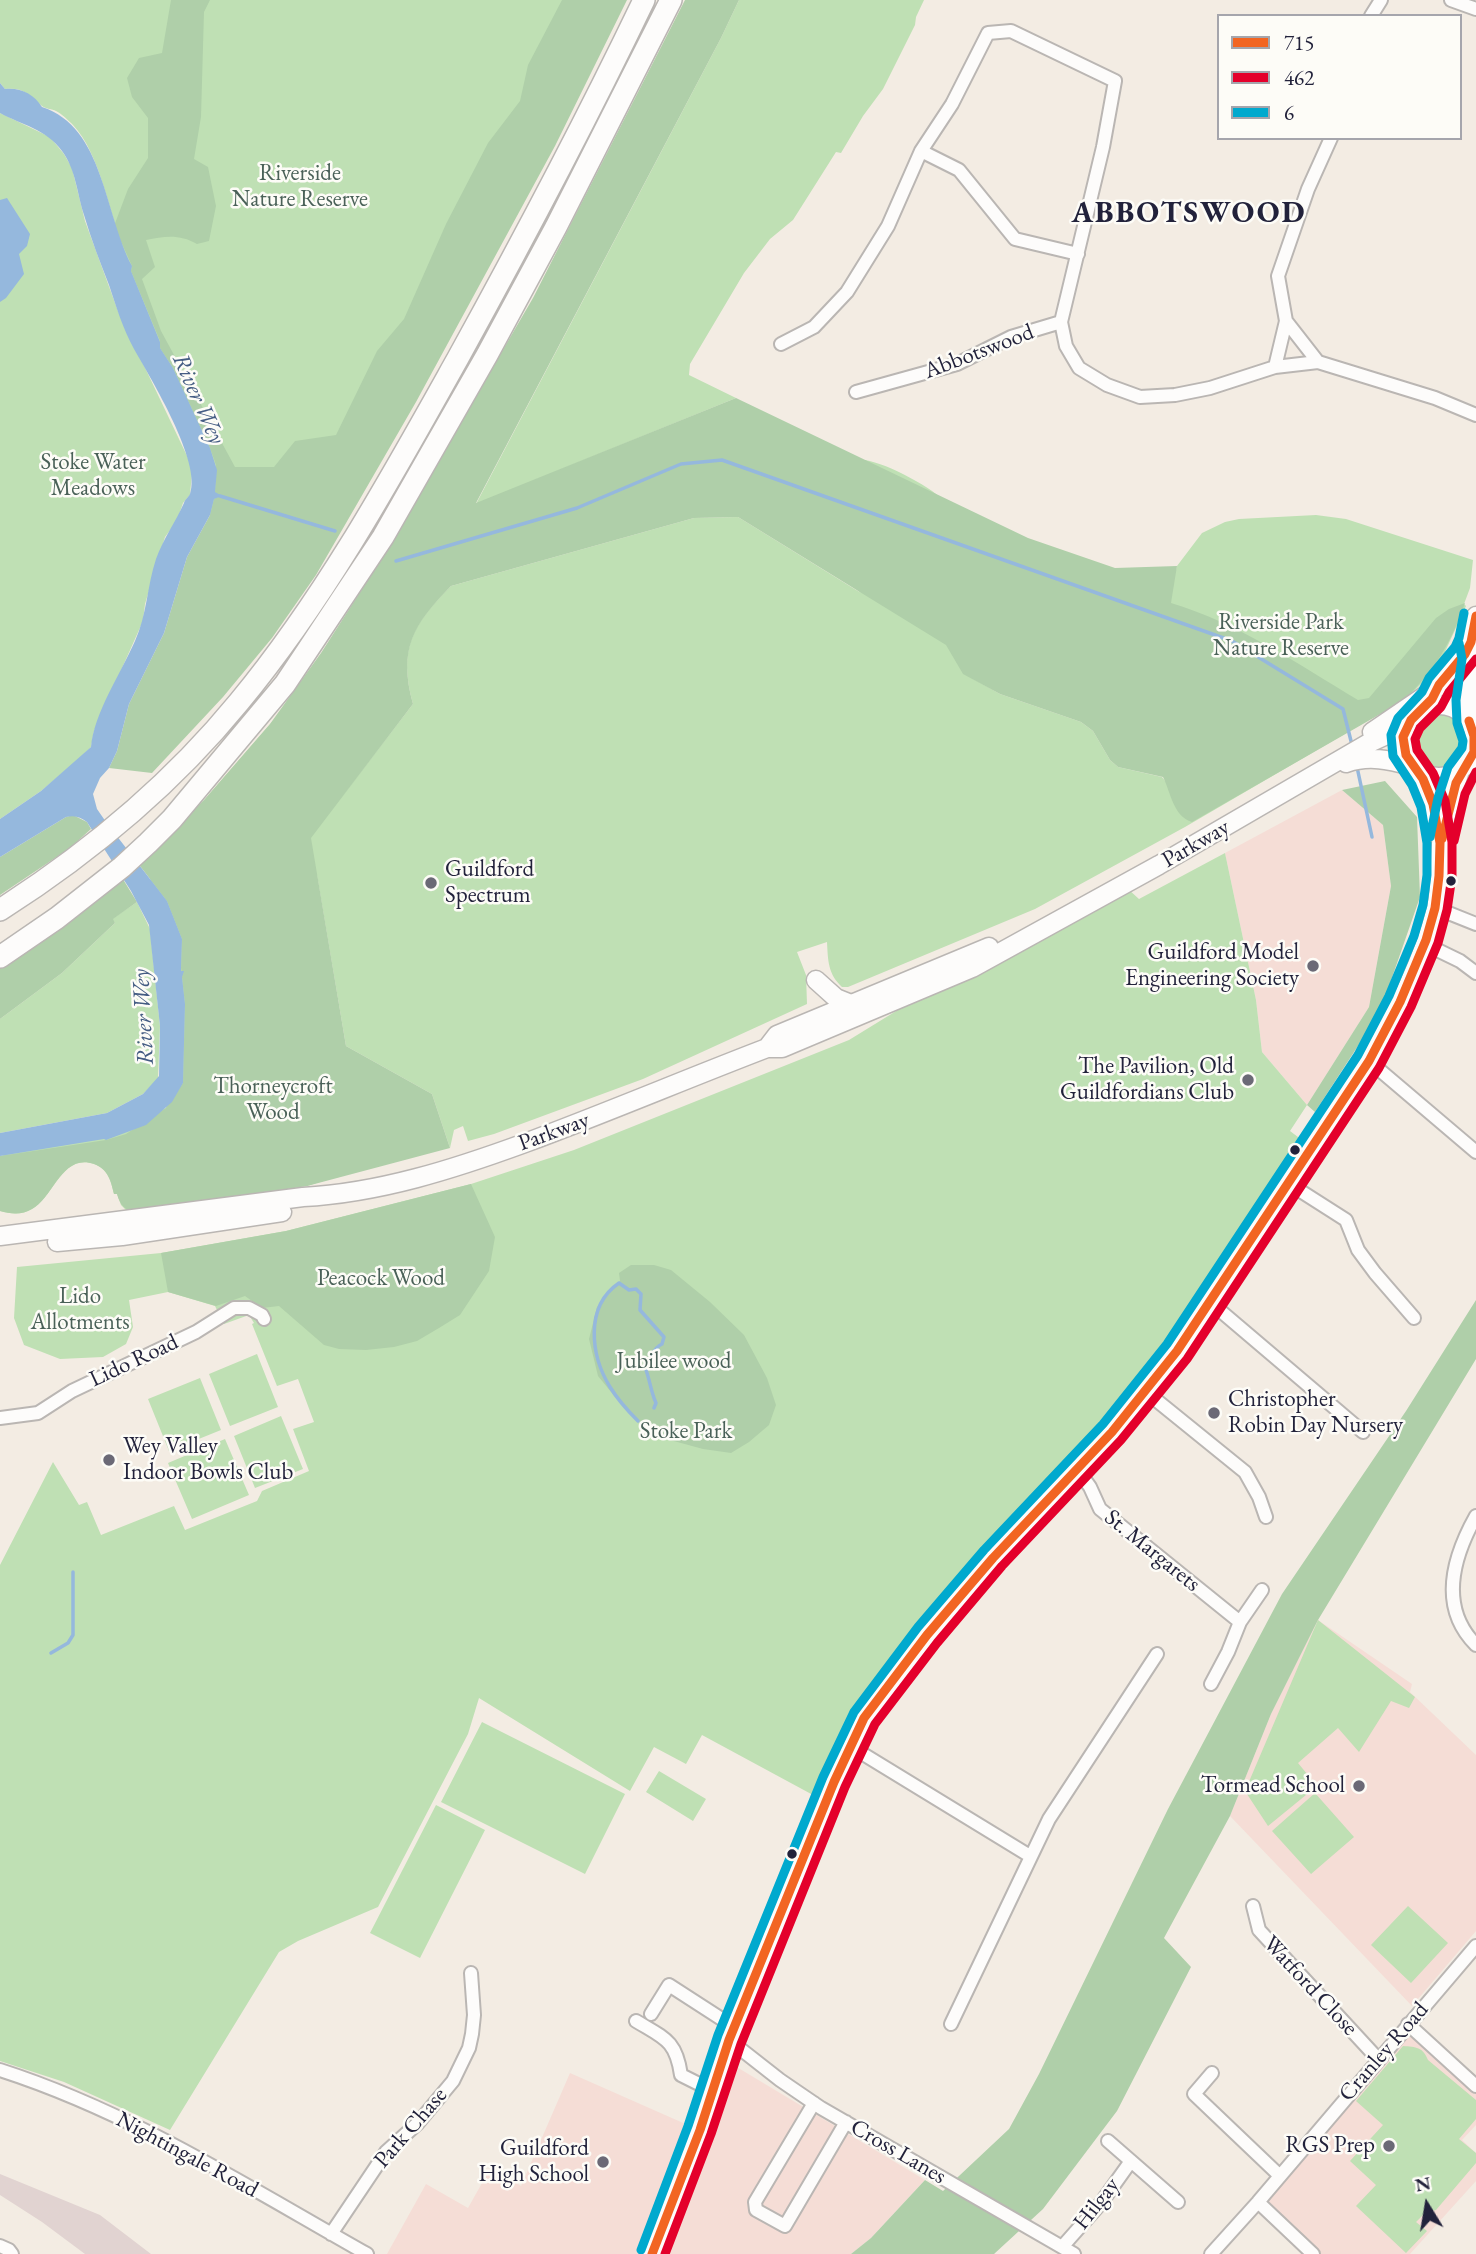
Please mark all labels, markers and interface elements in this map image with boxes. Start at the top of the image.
legend [1217,14,1462,140]
text: 715 [1284,29,1314,56]
text: 462 [1284,64,1314,91]
text: 6 [1284,99,1294,126]
park label: Riverside Nature Reserve [232,160,368,214]
district label: ABBOTSWOOD [1073,196,1305,232]
street label: Abbotswood [920,318,1038,386]
water label: River Wey [165,349,231,449]
park label: Stoke Water Meadows [40,449,146,503]
park label: Riverside Park Nature Reserve [1213,609,1349,663]
street label: Parkway [1157,814,1235,874]
place label: Guildford Spectrum [445,856,534,910]
unlabelled marker [1444,874,1458,888]
marker: Guildford Spectrum [423,875,439,891]
place label: Guildford Model Engineering Society [1125,939,1299,993]
marker: Guildford Model Engineering Society [1305,958,1321,974]
water label: River Wey [127,968,161,1066]
place label: The Pavilion, Old Guildfordians Club [1060,1053,1234,1107]
marker: The Pavilion, Old Guildfordians Club [1240,1072,1256,1088]
park label: Thorneycroft Wood [213,1073,333,1127]
street label: Parkway [515,1106,593,1158]
unlabelled marker [1288,1143,1302,1157]
park label: Peacock Wood [317,1265,445,1293]
park label: Lido Allotments [30,1283,130,1337]
street label: Lido Road [85,1328,183,1394]
park label: Jubilee wood [617,1348,731,1376]
place label: Christopher Robin Day Nursery [1228,1386,1403,1440]
marker: Christopher Robin Day Nursery [1206,1405,1222,1421]
park label: Stoke Park [640,1418,732,1446]
place label: Wey Valley Indoor Bowls Club [123,1433,293,1487]
marker: Wey Valley Indoor Bowls Club [101,1452,117,1468]
street label: St. Margarets [1098,1504,1206,1598]
place label: Tormead School [1201,1772,1345,1800]
marker: Tormead School [1351,1778,1367,1794]
unlabelled marker [785,1847,799,1861]
street label: Watford Close [1257,1930,1363,2042]
street label: Cranley Road [1333,1997,1435,2107]
street label: Park Chase [369,2082,453,2174]
street label: Nightingale Road [111,2106,263,2204]
street label: Cross Lanes [845,2114,951,2190]
place label: RGS Prep [1285,2132,1375,2160]
place label: Guildford High School [478,2135,589,2189]
marker: RGS Prep [1381,2138,1397,2154]
marker: Guildford High School [595,2154,611,2170]
north arrow [1392,2170,1462,2240]
text: N [1413,2170,1433,2198]
street label: Hilgay [1068,2172,1126,2236]

